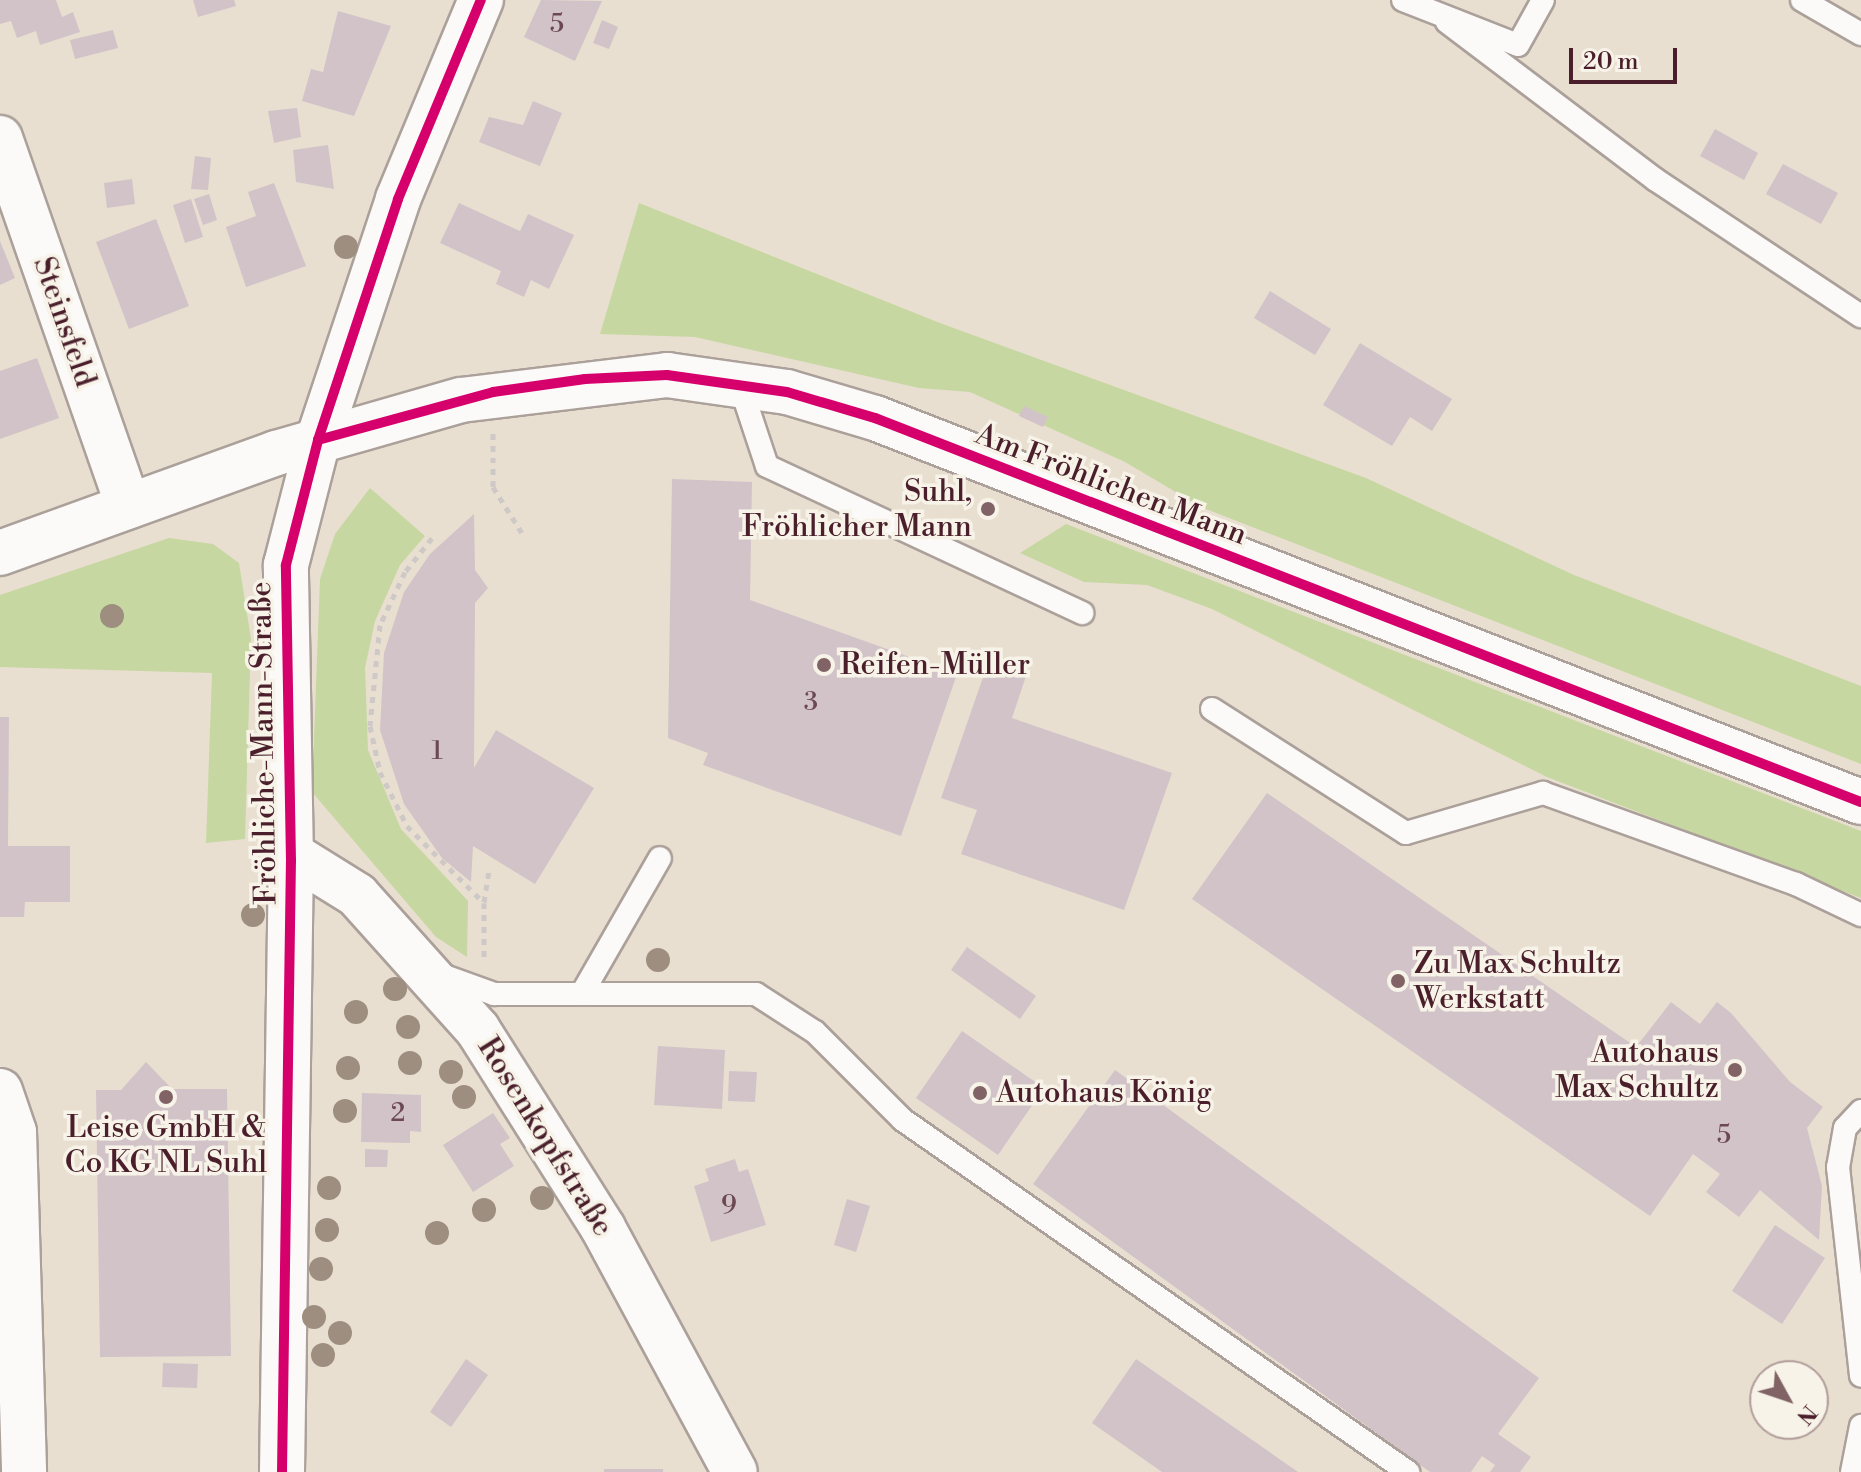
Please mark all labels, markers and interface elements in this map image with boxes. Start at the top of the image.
house number: 5 [550,9,564,41]
scale bar [1573,32,1681,82]
text: 20 m [1583,47,1639,77]
street label: Steinsfeld [25,252,103,392]
street label: Am Fröhlichen Mann [970,417,1252,553]
place label: Suhl, Fröhlicher Mann [742,474,972,544]
marker: Suhl, Fröhlicher Mann [979,500,997,518]
street label: Fröhliche-Mann-Straße [243,581,285,905]
place label: Reifen-Müller [840,647,1030,683]
marker: Reifen-Müller [815,656,833,674]
house number: 3 [804,687,818,719]
house number: 1 [431,736,443,768]
place label: Zu Max Schultz Werkstatt [1414,946,1621,1016]
marker: Zu Max Schultz Werkstatt [1389,972,1407,990]
street label: Rosenkopfstraße [469,1031,621,1243]
place label: Autohaus Max Schultz [1555,1035,1719,1106]
marker: Autohaus Max Schultz [1726,1061,1744,1079]
place label: Autohaus König [996,1075,1212,1111]
marker: Autohaus König [971,1084,989,1102]
marker: Leise GmbH & Co KG NL Suhl [157,1088,175,1106]
house number: 2 [391,1098,405,1130]
place label: Leise GmbH & Co KG NL Suhl [65,1110,267,1180]
house number: 5 [1717,1120,1731,1152]
house number: 9 [721,1190,737,1222]
north arrow [1749,1360,1829,1440]
text: N [1790,1399,1822,1430]

